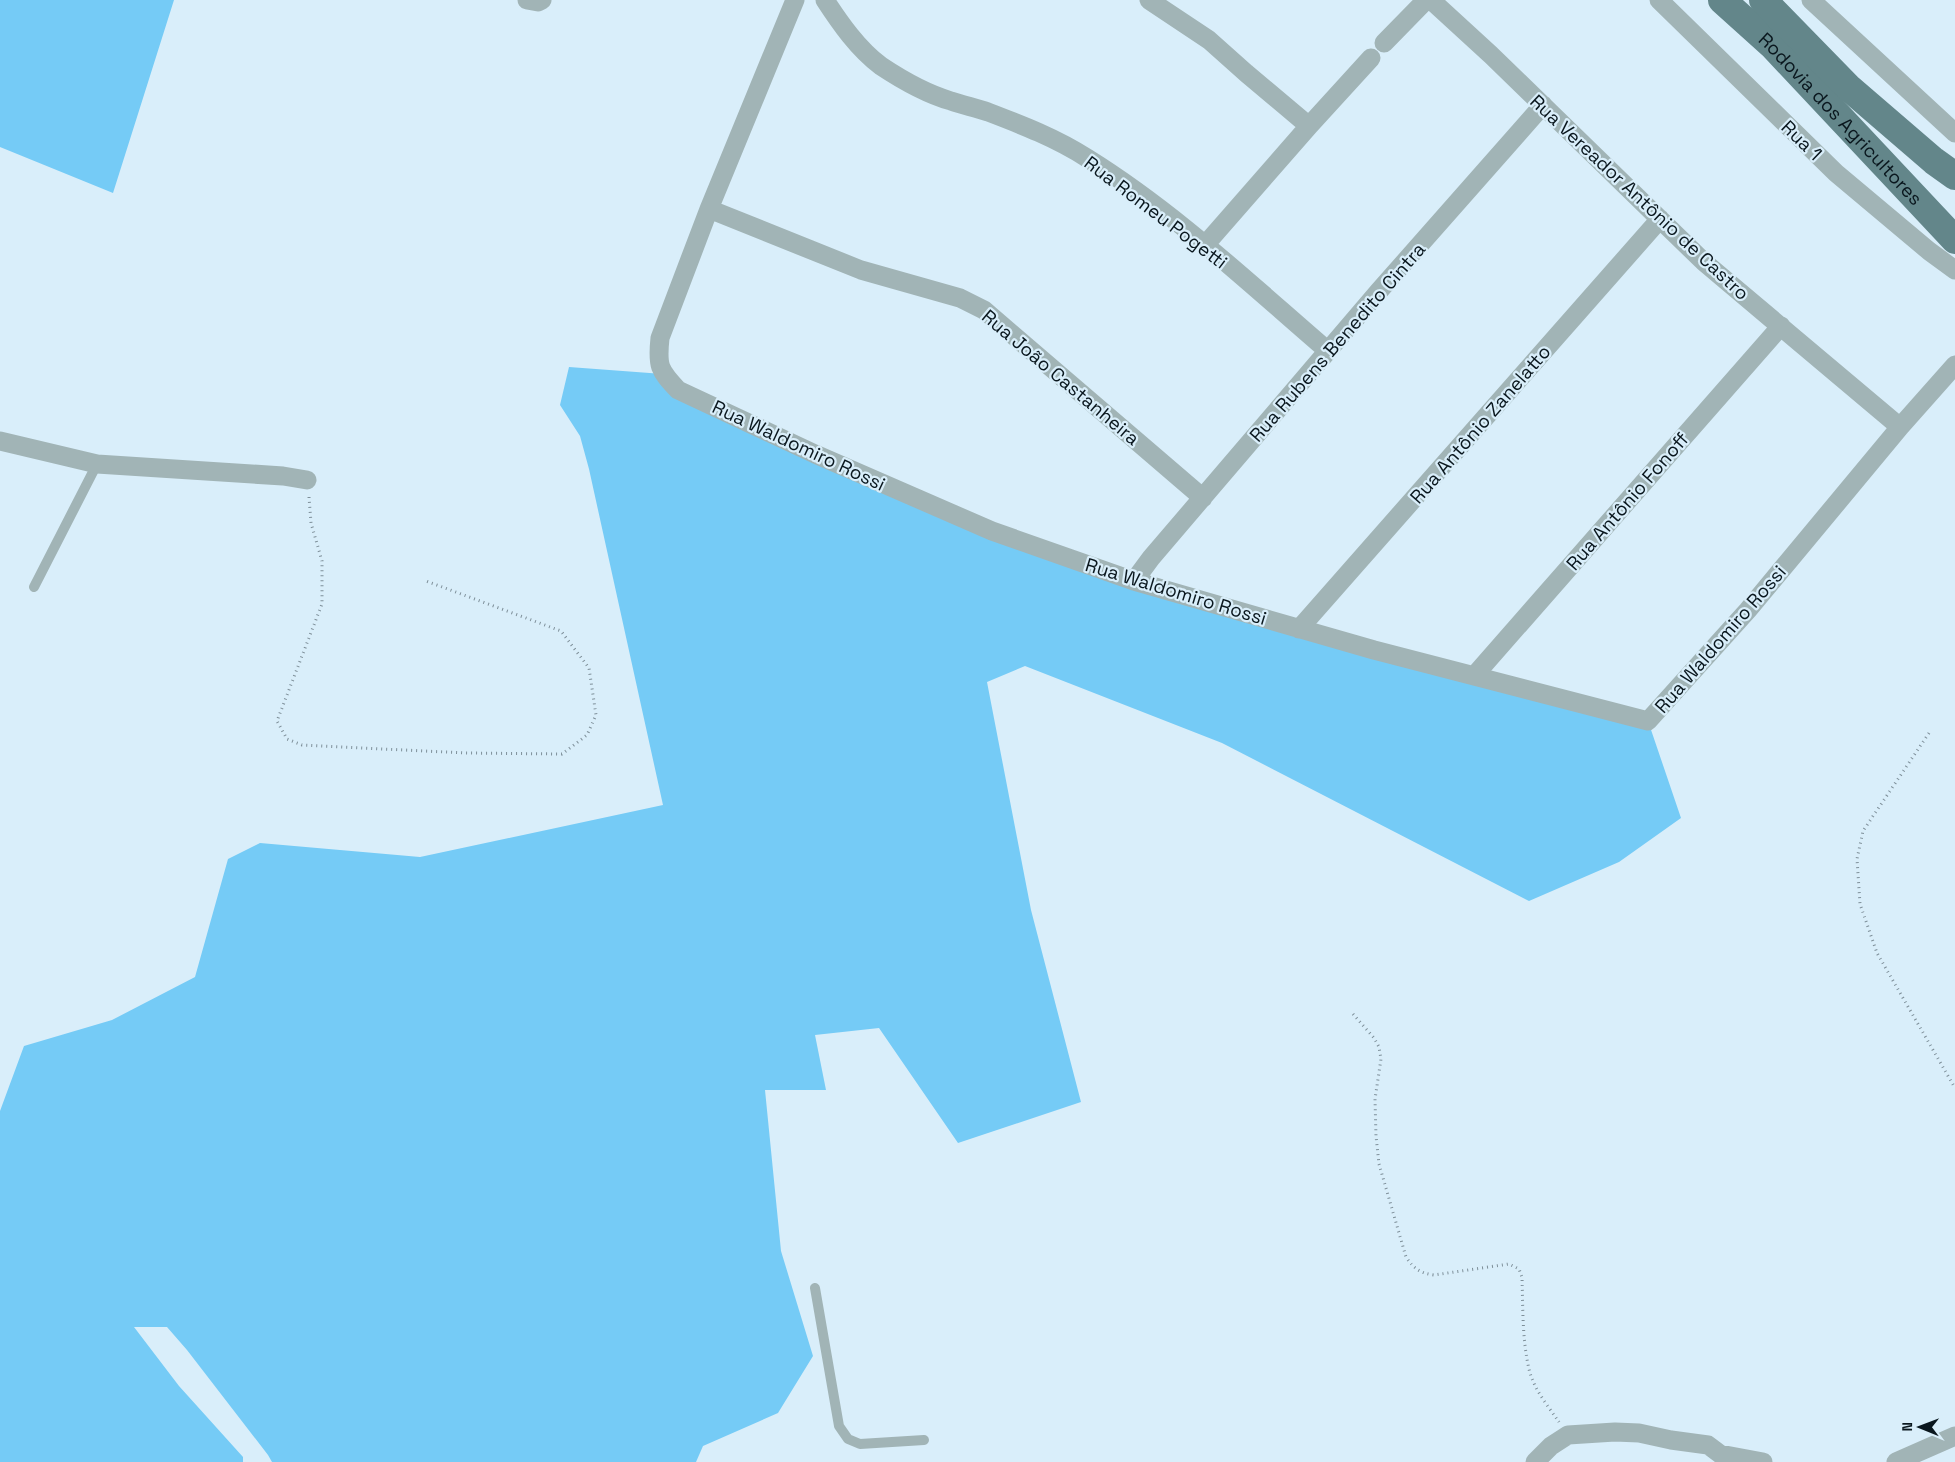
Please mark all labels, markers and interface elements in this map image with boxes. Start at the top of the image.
street label: Rodovia dos Agricultores [1753,27,1928,211]
street label: Rua Vereador Antônio de Castro [1525,89,1755,306]
street label: Rua 1 [1776,115,1827,166]
street label: Rua Romeu Pogetti [1079,150,1232,274]
street label: Rua Rubens Benedito Cintra [1244,237,1431,447]
street label: Rua João Castanheira [977,304,1145,451]
street label: Rua Antônio Zanelatto [1404,340,1556,509]
street label: Rua Waldomiro Rossi [708,394,889,497]
street label: Rua Antônio Fonoff [1561,427,1694,576]
street label: Rua Waldomiro Rossi [1082,552,1269,631]
street label: Rua Waldomiro Rossi [1649,560,1792,719]
north arrow [1895,1402,1945,1452]
text: N [1898,1422,1916,1432]

